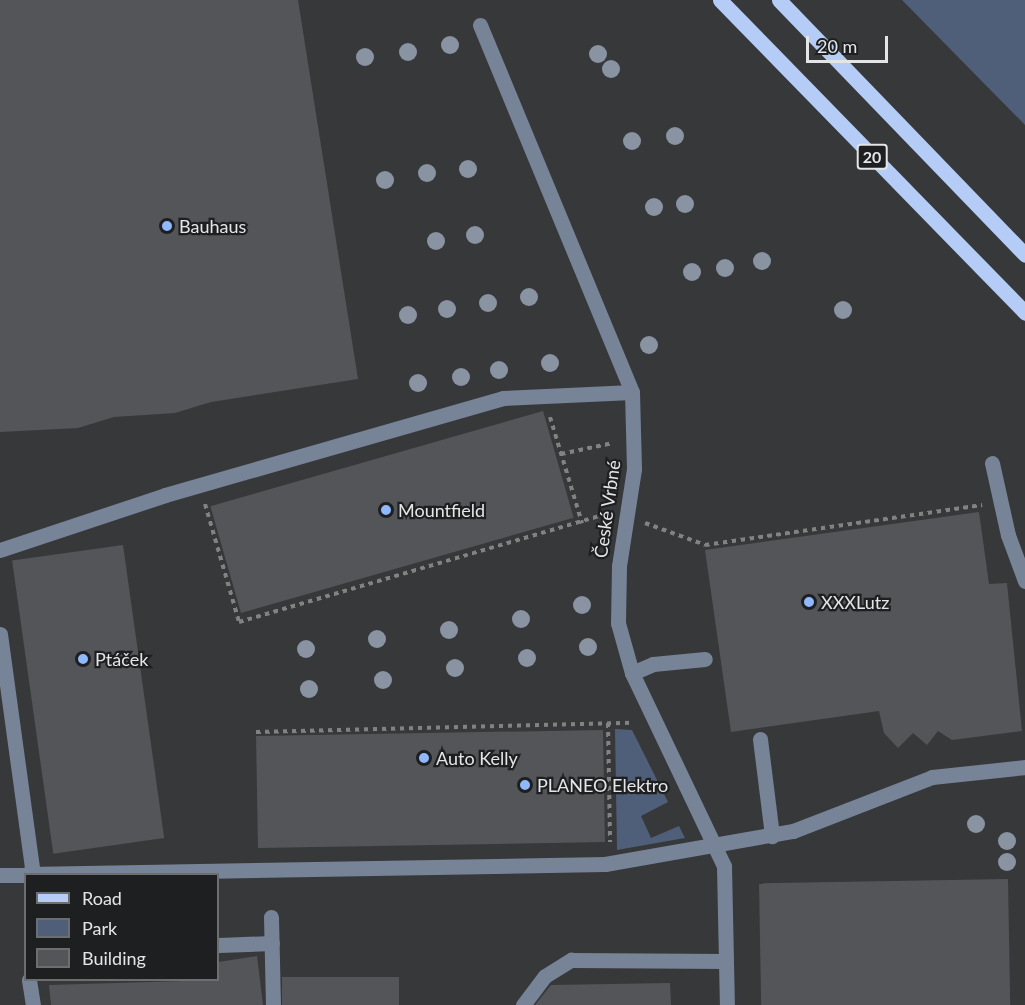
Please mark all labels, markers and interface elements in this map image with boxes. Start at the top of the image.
scale bar [809,24,892,62]
text: 20 m [817,35,857,57]
road number: 20 [856,144,888,170]
place label: Bauhaus [179,215,246,237]
marker: Bauhaus [160,219,174,233]
street label: České Vrbné [589,458,625,560]
place label: Mountfield [398,499,485,521]
marker: Mountfield [379,503,393,517]
place label: XXXLutz [821,591,889,613]
marker: XXXLutz [802,595,816,609]
place label: Ptáček [95,648,148,670]
marker: Ptáček [76,652,90,666]
place label: Auto Kelly [436,747,518,769]
marker: Auto Kelly [417,751,431,765]
place label: PLANEO Elektro [537,774,668,796]
marker: PLANEO Elektro [518,778,532,792]
legend [24,873,219,981]
text: Road [82,887,122,909]
text: Park [82,917,117,939]
text: Building [82,947,146,969]

